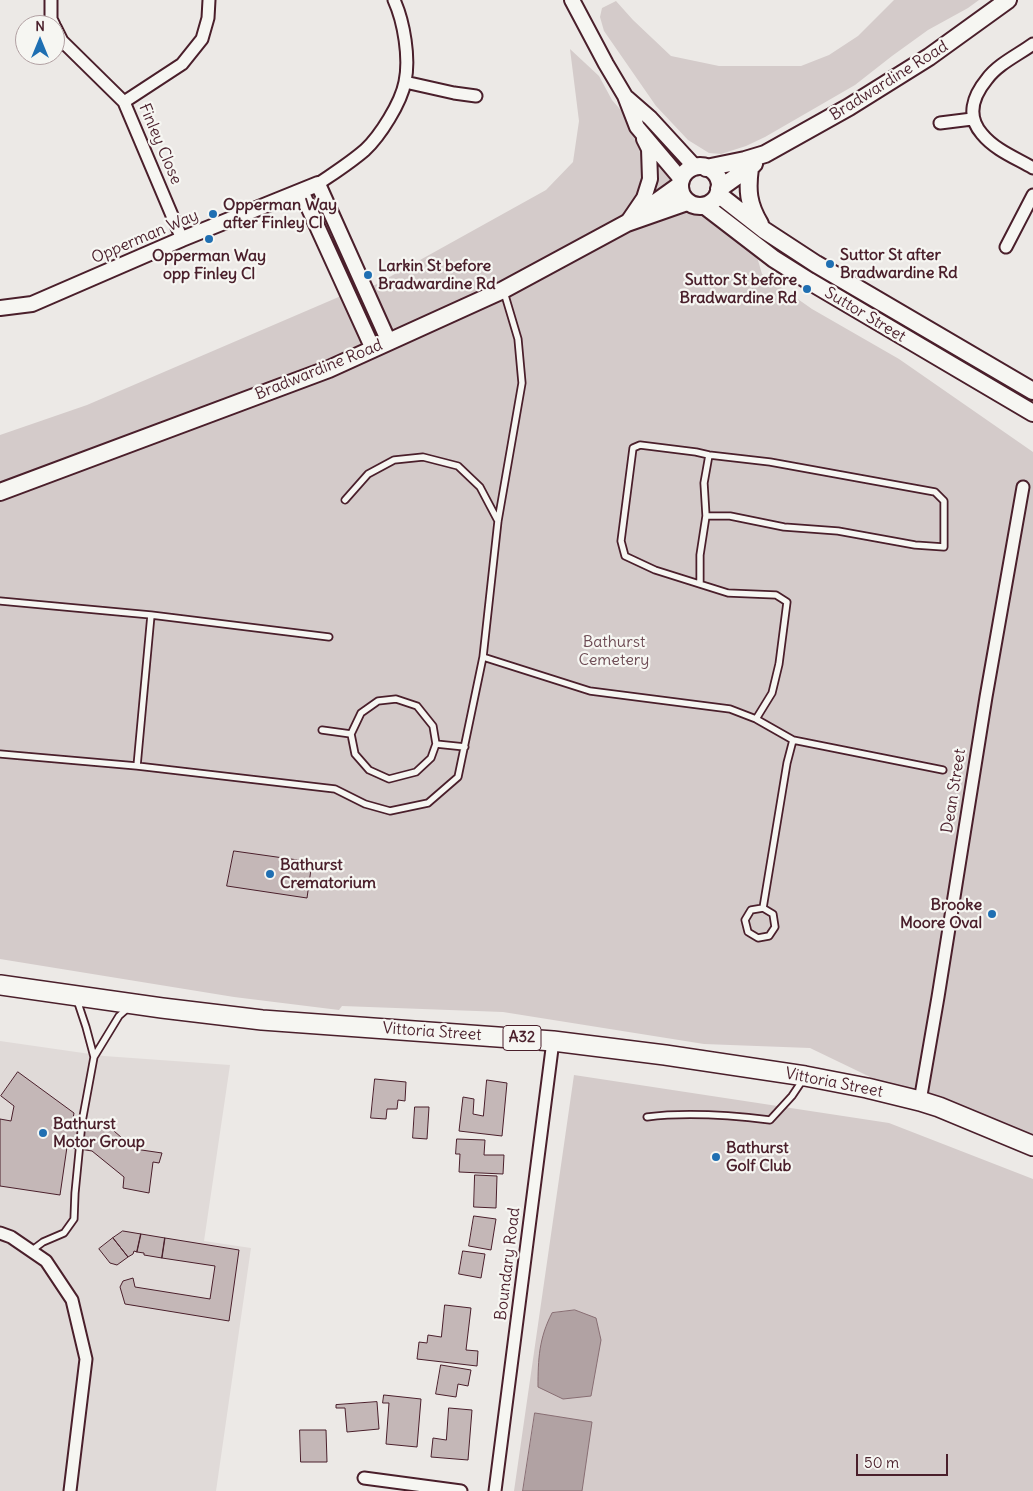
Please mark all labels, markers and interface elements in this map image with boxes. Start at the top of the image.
north arrow [15,15,65,65]
text: N [35,17,45,35]
street label: Bradwardine Road [826,37,952,125]
street label: Finley Close [134,101,186,187]
place label: Opperman Way after Finley Cl [223,195,337,233]
street label: Opperman Way [89,206,201,268]
marker: Opperman Way after Finley Cl [207,208,219,220]
marker: Opperman Way opp Finley Cl [203,233,215,245]
place label: Suttor St after Bradwardine Rd [840,245,958,283]
place label: Opperman Way opp Finley Cl [152,246,266,284]
place label: Larkin St before Bradwardine Rd [378,256,496,294]
marker: Suttor St after Bradwardine Rd [824,258,836,270]
marker: Larkin St before Bradwardine Rd [362,269,374,281]
place label: Suttor St before Bradwardine Rd [679,270,797,308]
marker: Suttor St before Bradwardine Rd [801,283,813,295]
street label: Suttor Street [821,283,909,347]
street label: Bradwardine Road [253,336,385,404]
park label: Bathurst Cemetery [579,632,649,670]
street label: Dean Street [938,748,970,834]
place label: Bathurst Crematorium [280,855,376,893]
marker: Bathurst Crematorium [264,868,276,880]
place label: Brooke Moore Oval [900,895,982,933]
marker: Brooke Moore Oval [986,908,998,920]
street label: Vittoria Street [382,1019,482,1045]
road number: A32 [503,1026,541,1050]
street label: Vittoria Street [784,1064,884,1102]
place label: Bathurst Motor Group [53,1114,145,1152]
marker: Bathurst Motor Group [37,1127,49,1139]
place label: Bathurst Golf Club [726,1138,791,1176]
marker: Bathurst Golf Club [710,1151,722,1163]
street label: Boundary Road [492,1206,524,1322]
scale bar [858,1444,950,1476]
text: 50 m [864,1453,899,1472]

